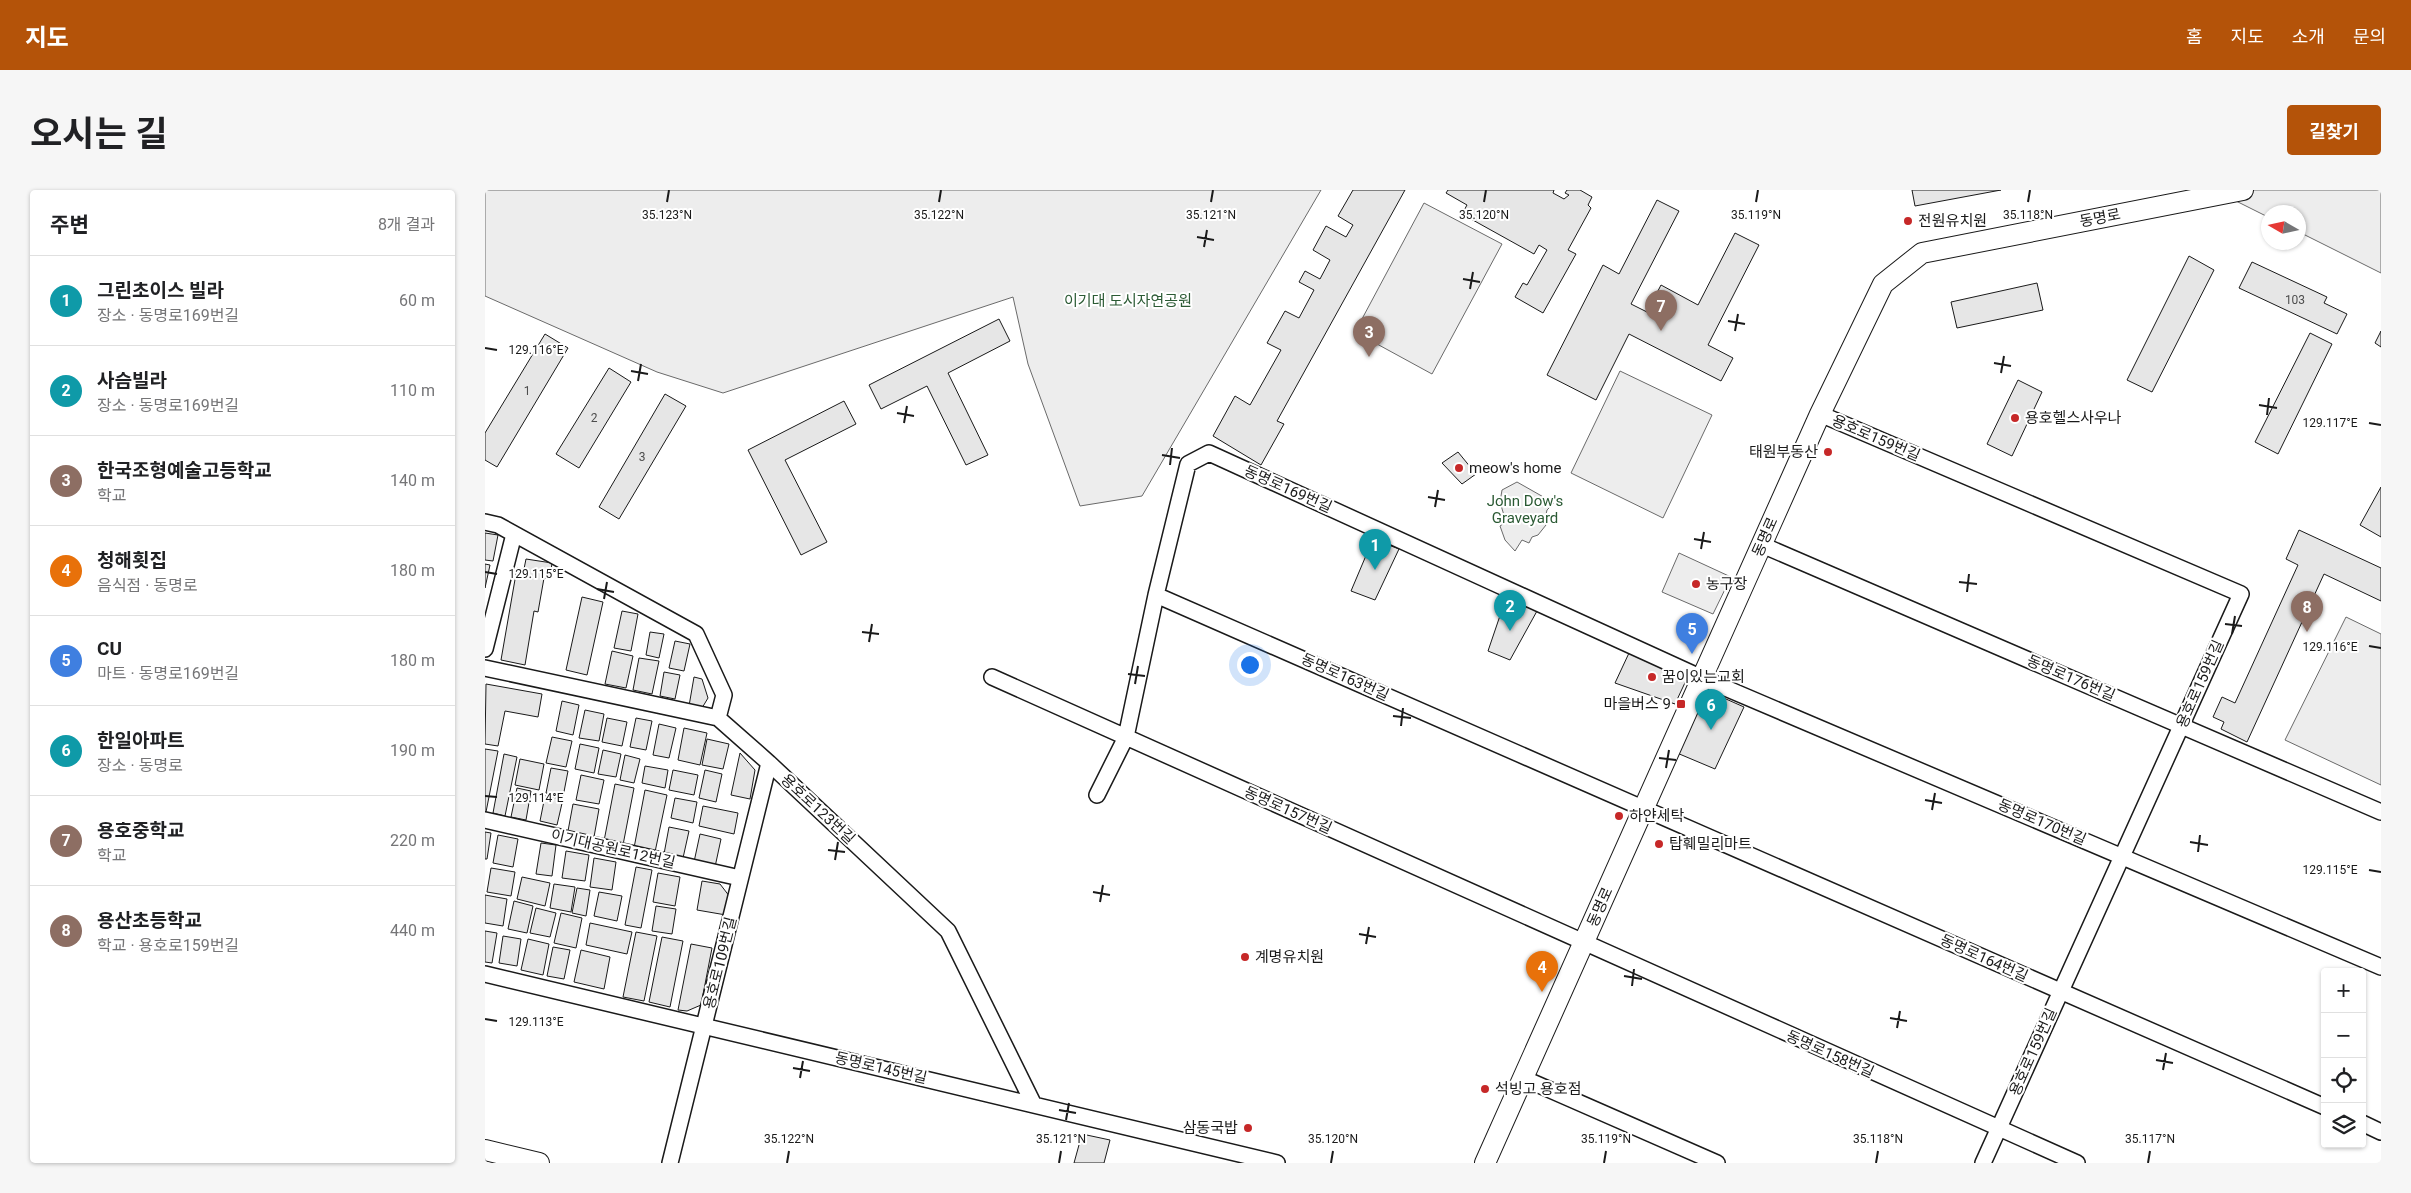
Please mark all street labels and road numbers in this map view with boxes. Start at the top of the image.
street label: 동명로 [2078,205,2122,231]
street label: 용호로159번길 [1829,411,1923,465]
street label: 동명로169번길 [1241,462,1335,516]
street label: 동명로 [1748,514,1782,560]
street label: 용호로159번길 [2173,637,2227,731]
street label: 동명로163번길 [1298,650,1392,704]
street label: 동명로176번길 [2024,651,2118,705]
street label: 용호로123번길 [777,770,859,848]
street label: 동명로157번길 [1241,783,1335,837]
street label: 동명로170번길 [1995,795,2089,849]
street label: 이기대공원로12번길 [549,826,677,872]
street label: 동명로 [1583,884,1617,930]
street label: 용호로109번길 [700,915,740,1011]
street label: 동명로164번길 [1937,931,2031,985]
street label: 용호로159번길 [2006,1005,2060,1099]
street label: 동명로158번길 [1783,1027,1877,1081]
street label: 동명로145번길 [833,1049,929,1087]

